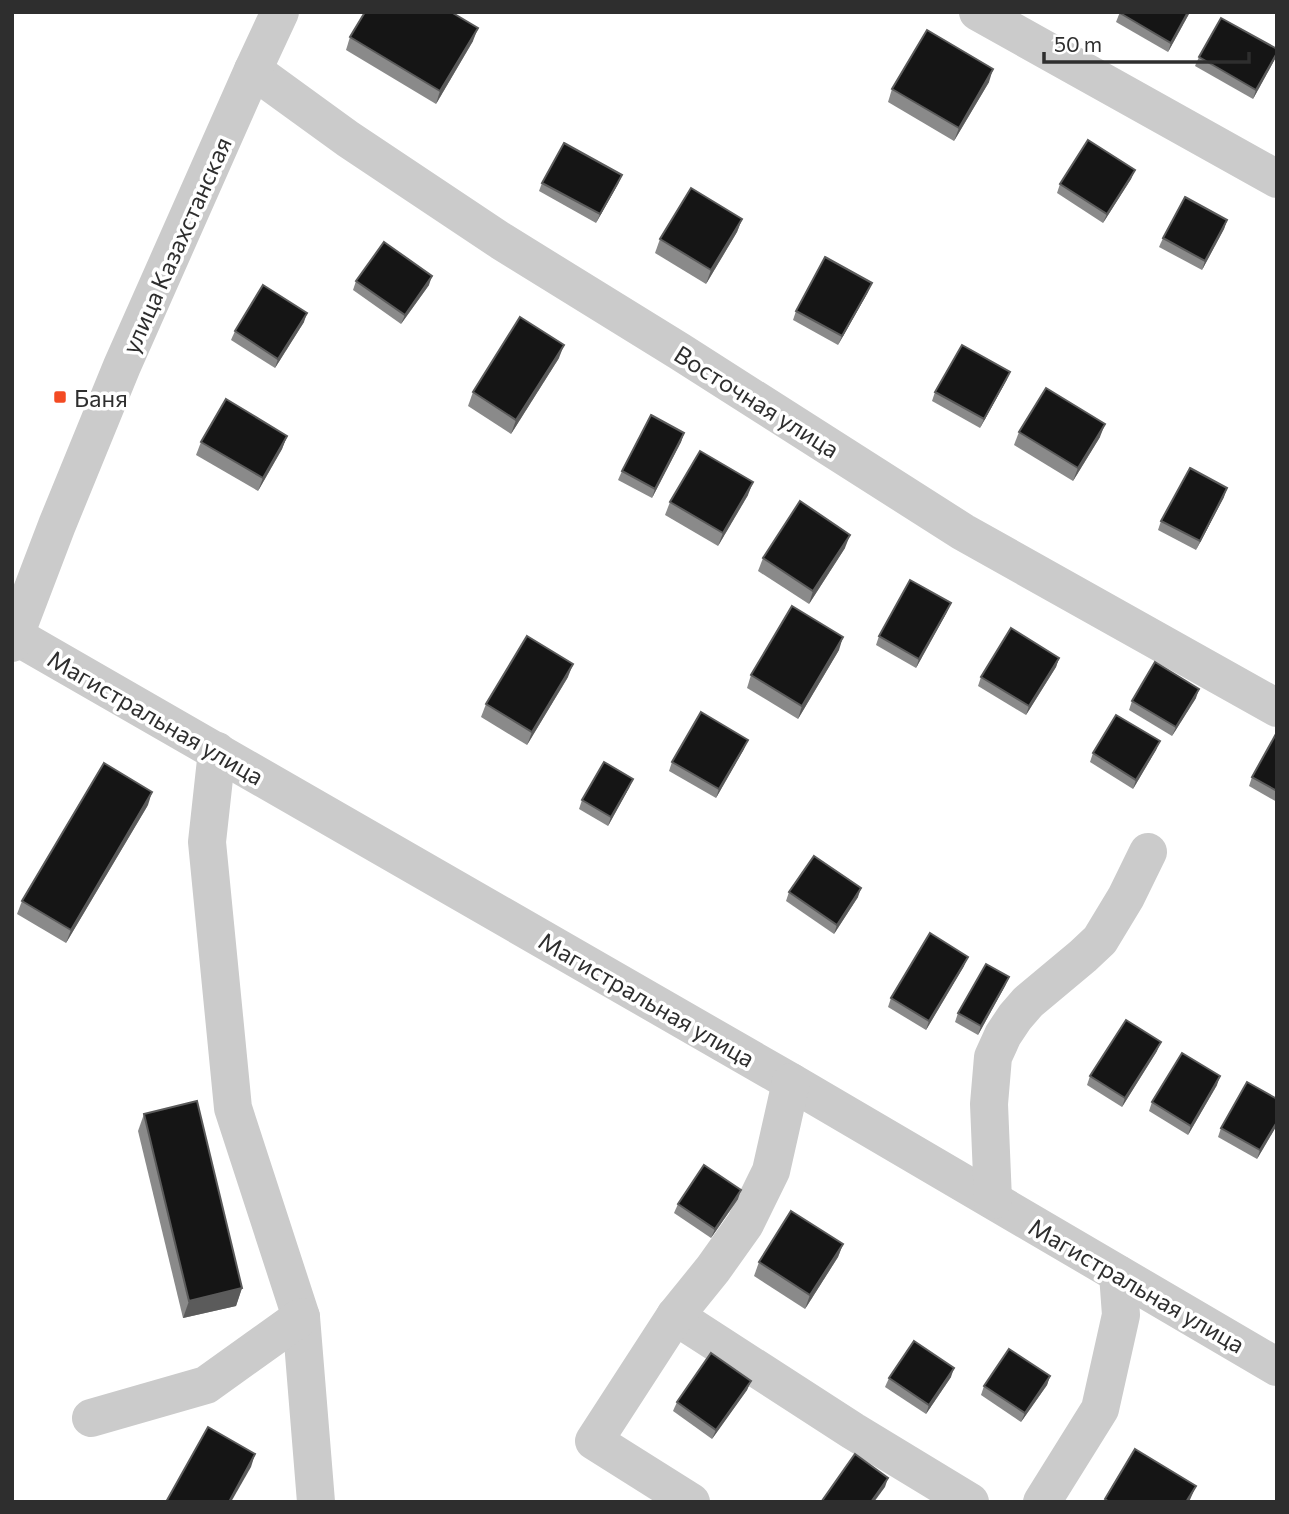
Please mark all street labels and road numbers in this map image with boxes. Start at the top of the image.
street label: улица Казахстанская [115,132,237,358]
street label: Восточная улица [669,339,845,463]
street label: Магистральная улица [43,643,269,791]
street label: Магистральная улица [534,925,760,1073]
street label: Магистральная улица [1024,1211,1250,1359]

